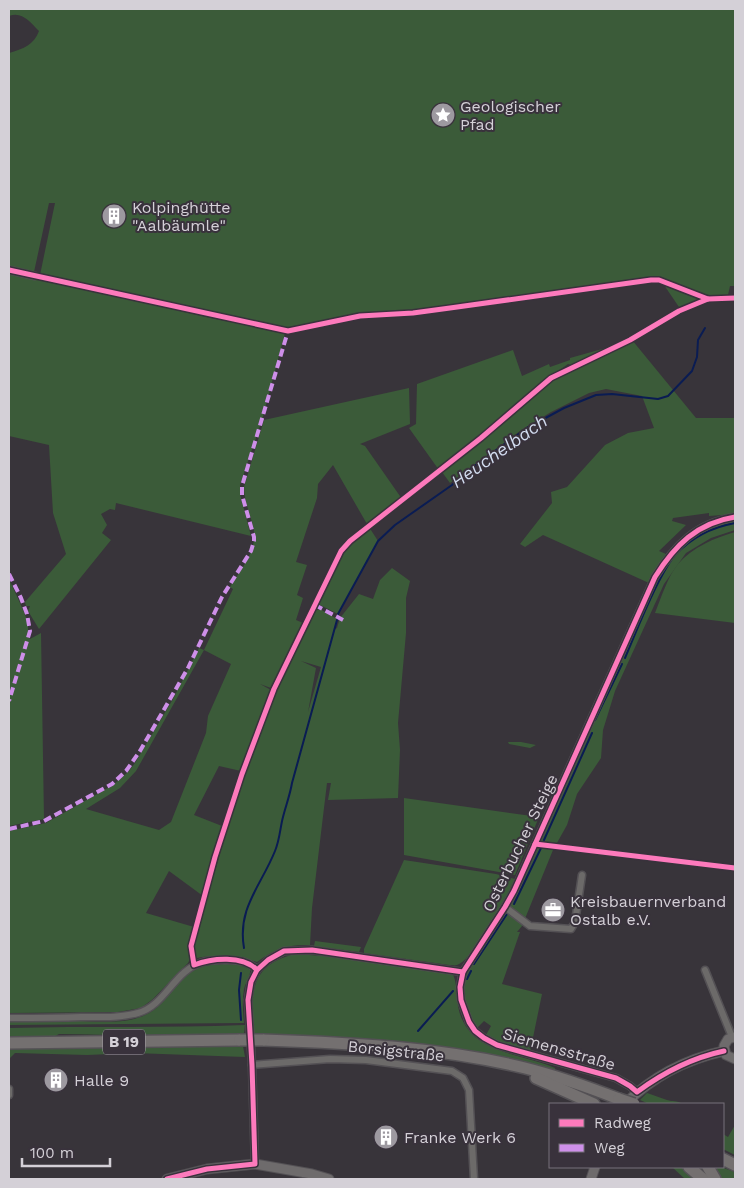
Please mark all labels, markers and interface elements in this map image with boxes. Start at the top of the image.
place label: Geologischer Pfad [460,97,561,134]
place icon: Geologischer Pfad [430,102,456,128]
place label: Kolpinghütte "Aalbäumle" [132,198,230,235]
building icon: Kolpinghütte "Aalbäumle" [101,203,127,229]
water label: Heuchelbach [447,410,551,492]
street label: Osterbucher Steige [478,771,562,915]
place label: Kreisbauernverband Ostalb e.V. [570,892,726,929]
office icon: Kreisbauernverband Ostalb e.V. [540,897,566,923]
street label: Siemensstraße [501,1024,617,1074]
road number: B 19 [103,1030,145,1054]
street label: Borsigstraße [347,1036,445,1066]
building icon: Halle 9 [43,1067,69,1093]
place label: Halle 9 [74,1071,129,1090]
legend [549,1103,724,1168]
text: Radweg [594,1114,651,1132]
building icon: Franke Werk 6 [373,1124,399,1150]
place label: Franke Werk 6 [404,1128,516,1147]
scale bar [22,1136,110,1168]
text: Weg [594,1139,625,1157]
text: 100 m [30,1144,74,1162]

